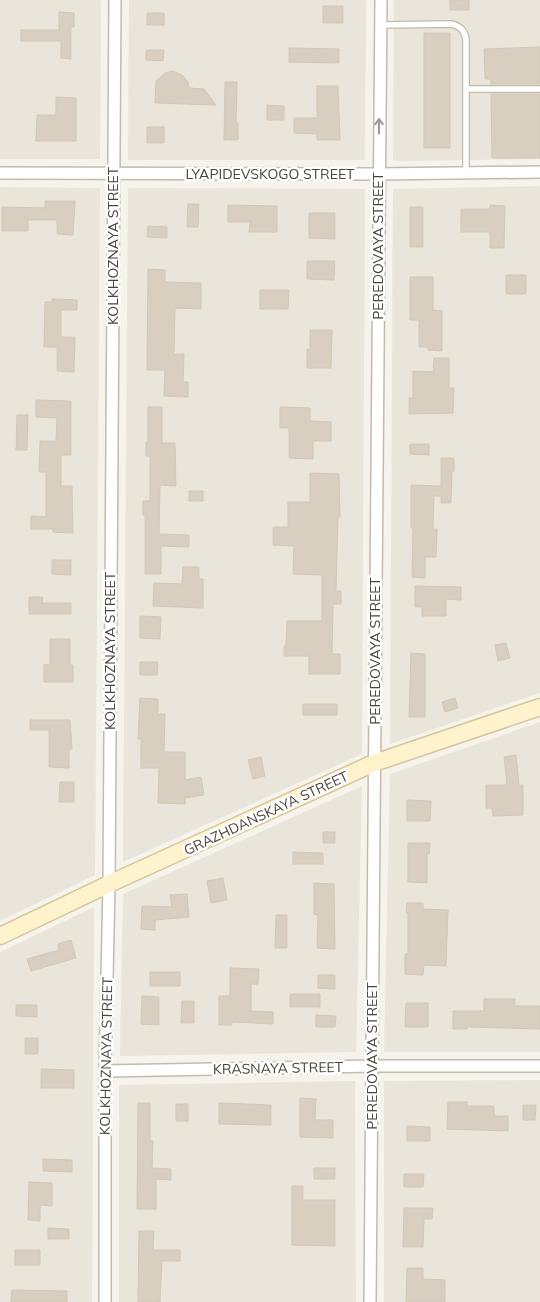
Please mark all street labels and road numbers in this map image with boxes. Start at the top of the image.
street label: LYAPIDEVSKOGO STREET [186,165,355,183]
street label: KOLKHOZNAYA STREET [104,166,122,325]
street label: PEREDOVAYA STREET [369,172,387,320]
street label: KOLKHOZNAYA STREET [101,571,119,730]
street label: PEREDOVAYA STREET [366,577,384,725]
street label: GRAZHDANSKAYA STREET [181,767,352,859]
street label: KOLKHOZNAYA STREET [96,976,116,1135]
street label: PEREDOVAYA STREET [363,982,381,1130]
street label: KRASNAYA STREET [213,1058,344,1078]

